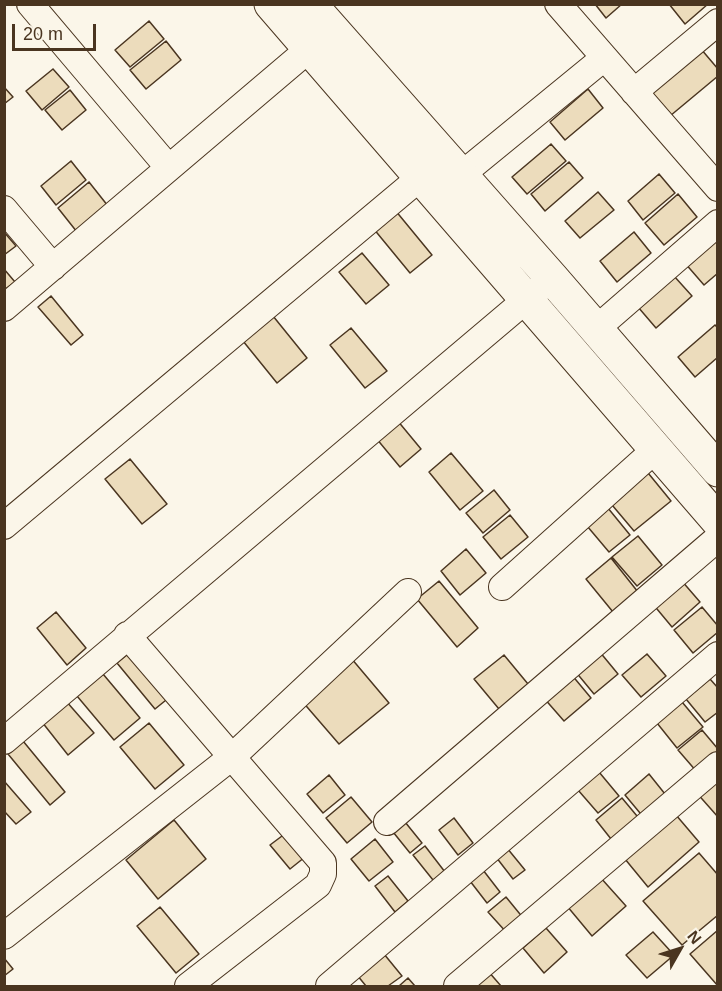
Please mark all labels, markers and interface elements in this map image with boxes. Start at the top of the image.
scale bar [15,12,99,50]
text: 20 m [23,24,63,44]
north arrow [650,919,710,979]
text: N [684,928,705,947]

